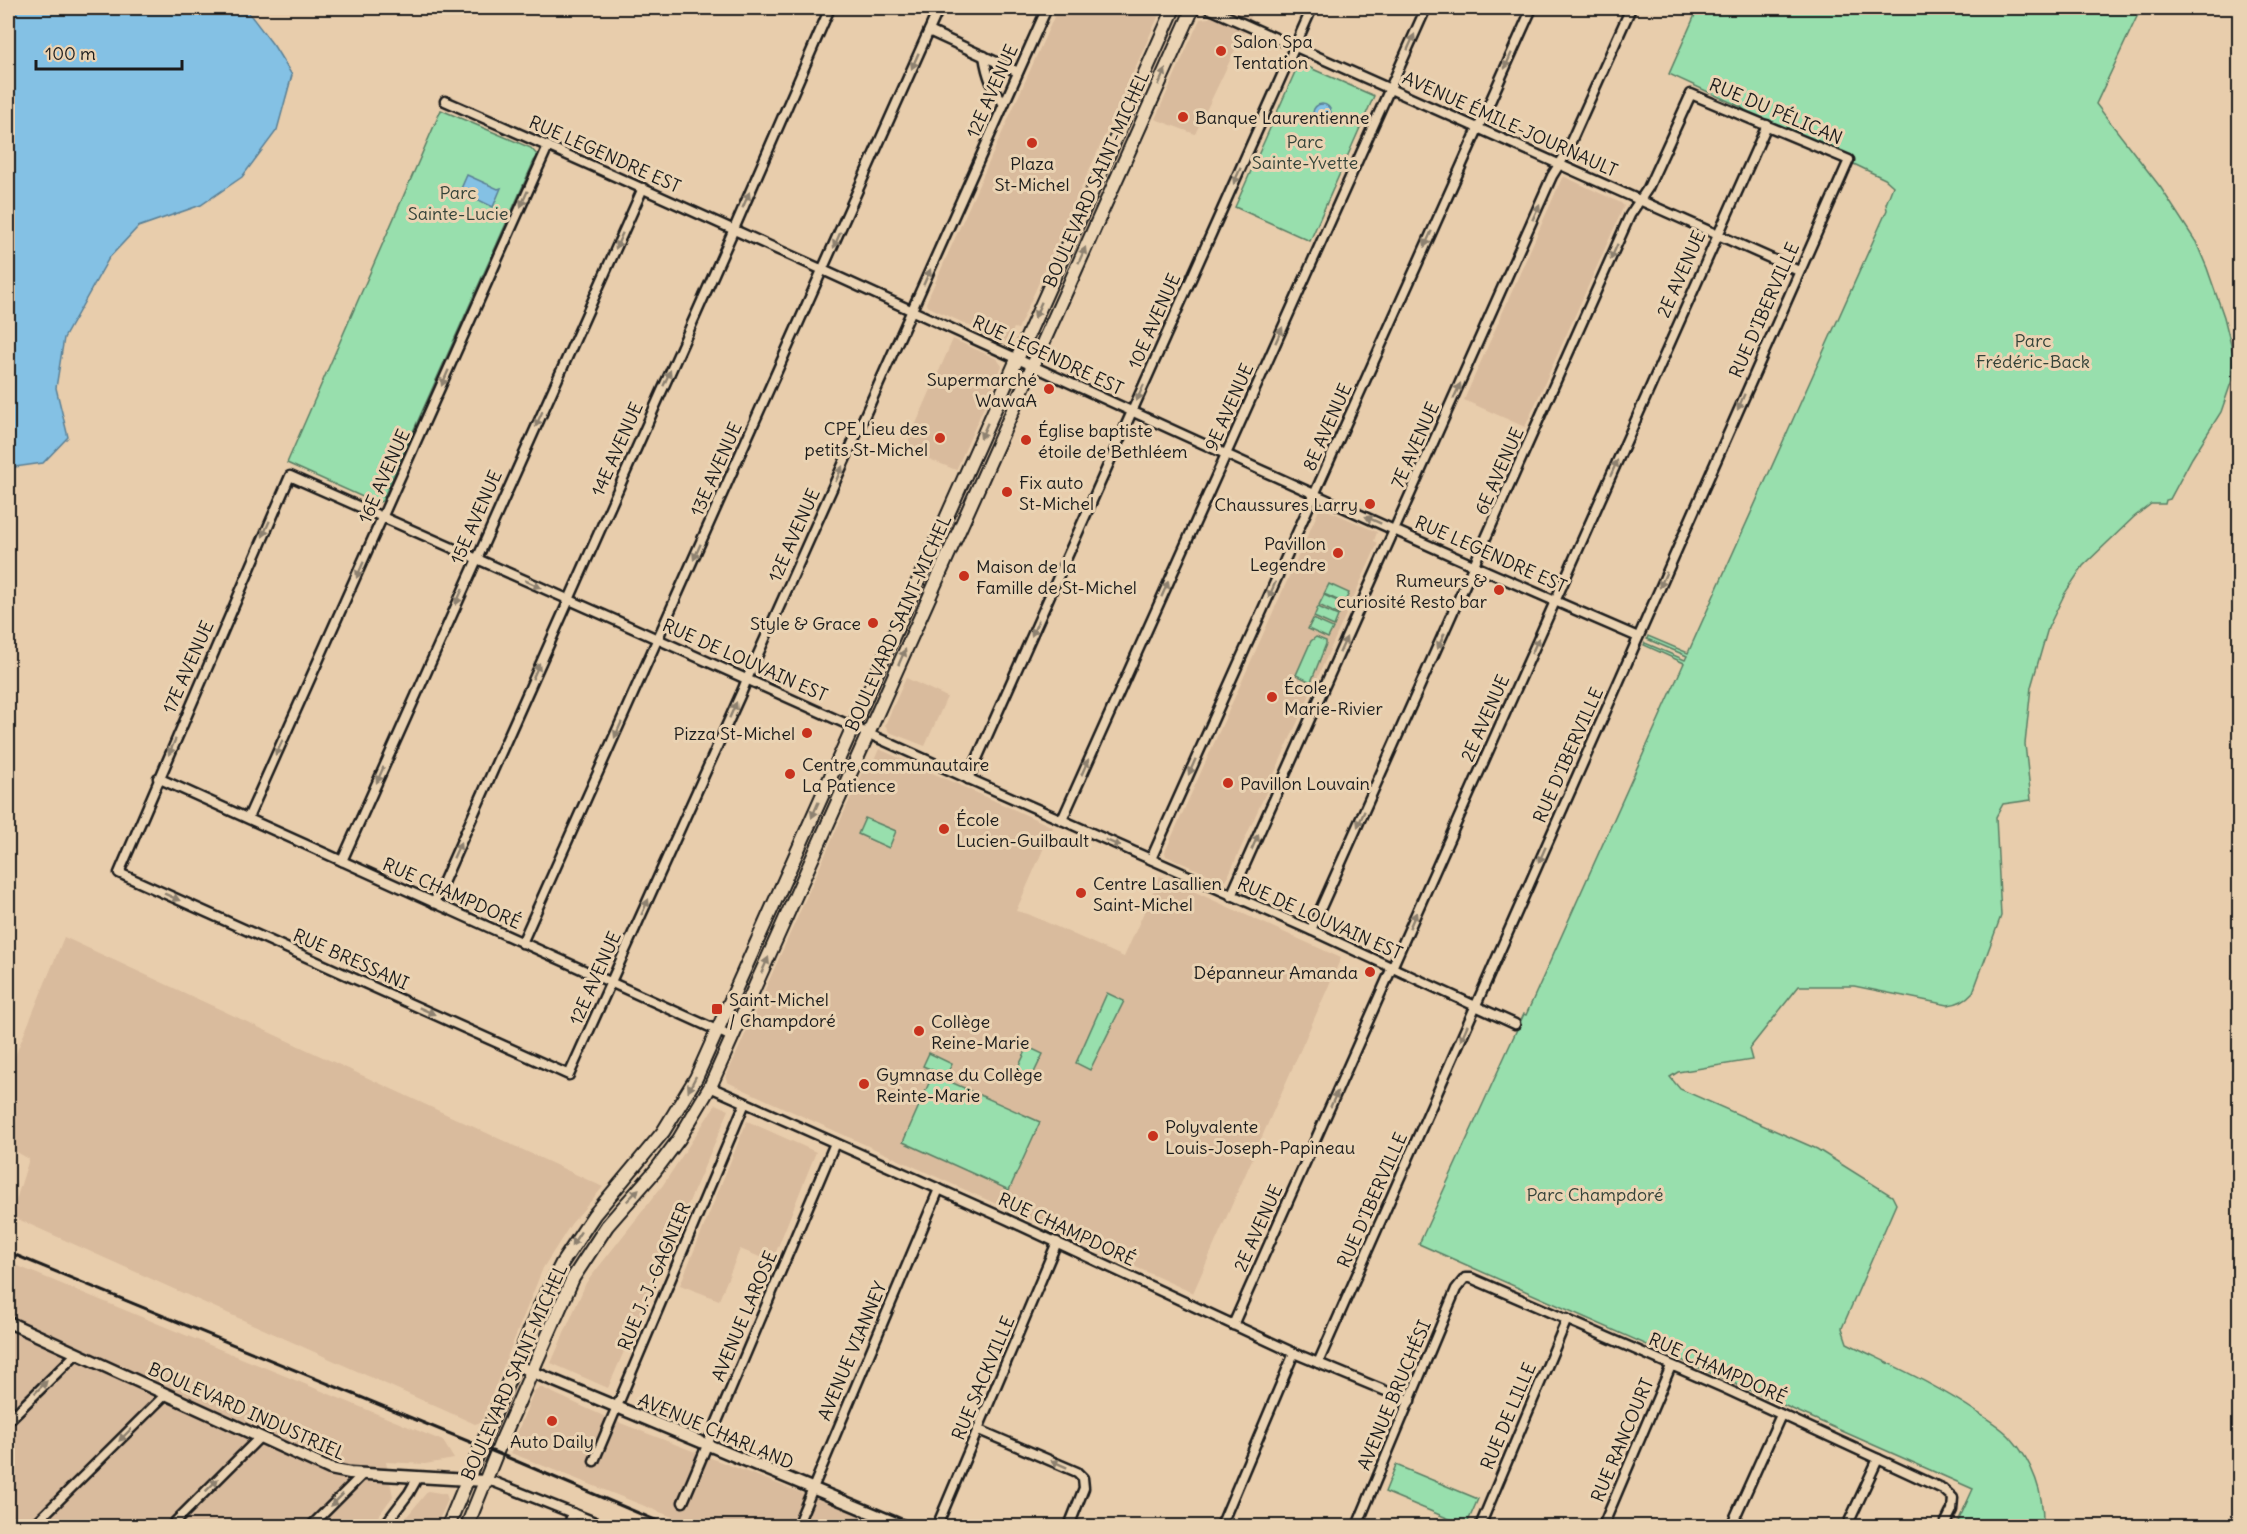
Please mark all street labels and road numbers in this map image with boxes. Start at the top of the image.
street label: 12E AVENUE [961,41,1023,141]
street label: AVENUE ÉMILE-JOURNAULT [1399,66,1621,182]
street label: BOULEVARD SAINT-MICHEL [1038,67,1154,291]
street label: RUE DU PÉLICAN [1706,73,1846,149]
street label: RUE LEGENDRE EST [526,110,684,198]
street label: 2E AVENUE [1652,227,1710,321]
street label: RUE D'IBERVILLE [1724,239,1804,381]
street label: 10E AVENUE [1123,270,1185,372]
street label: RUE LEGENDRE EST [969,310,1127,400]
street label: 9E AVENUE [1200,360,1258,454]
street label: 8E AVENUE [1298,380,1356,474]
street label: 14E AVENUE [586,398,648,500]
street label: 7E AVENUE [1386,398,1444,492]
street label: 13E AVENUE [685,418,747,520]
street label: 6E AVENUE [1469,424,1529,518]
street label: 16E AVENUE [353,425,415,527]
street label: 15E AVENUE [445,466,507,568]
street label: 12E AVENUE [763,485,825,585]
street label: RUE LEGENDRE EST [1412,510,1570,598]
street label: BOULEVARD SAINT-MICHEL [840,511,956,735]
street label: RUE DE LOUVAIN EST [659,613,831,707]
street label: 17E AVENUE [157,617,219,717]
street label: 2E AVENUE [1456,671,1514,765]
street label: RUE D'IBERVILLE [1528,684,1608,826]
street label: RUE CHAMPDORÉ [379,852,525,934]
street label: RUE DE LOUVAIN EST [1234,871,1406,965]
street label: RUE BRESSANI [290,923,413,995]
street label: 12E AVENUE [564,928,626,1028]
street label: RUE D'IBERVILLE [1332,1129,1412,1271]
street label: 2E AVENUE [1229,1181,1287,1275]
street label: RUE CHAMPDORÉ [995,1187,1139,1271]
street label: RUE J.-J.-GAGNIER [612,1198,696,1354]
street label: AVENUE LAROSE [706,1247,782,1385]
street label: BOULEVARD SAINT-MICHEL [456,1260,572,1484]
street label: AVENUE VIANNEY [812,1278,892,1424]
street label: RUE SACKVILLE [947,1313,1019,1443]
street label: AVENUE BRUCHÉSI [1352,1316,1436,1474]
street label: RUE CHAMPDORÉ [1645,1327,1791,1409]
street label: BOULEVARD INDUSTRIEL [145,1357,349,1465]
street label: RUE DE LILLE [1475,1359,1541,1473]
street label: RUE RANCOURT [1586,1375,1658,1505]
street label: AVENUE CHARLAND [635,1388,797,1474]

